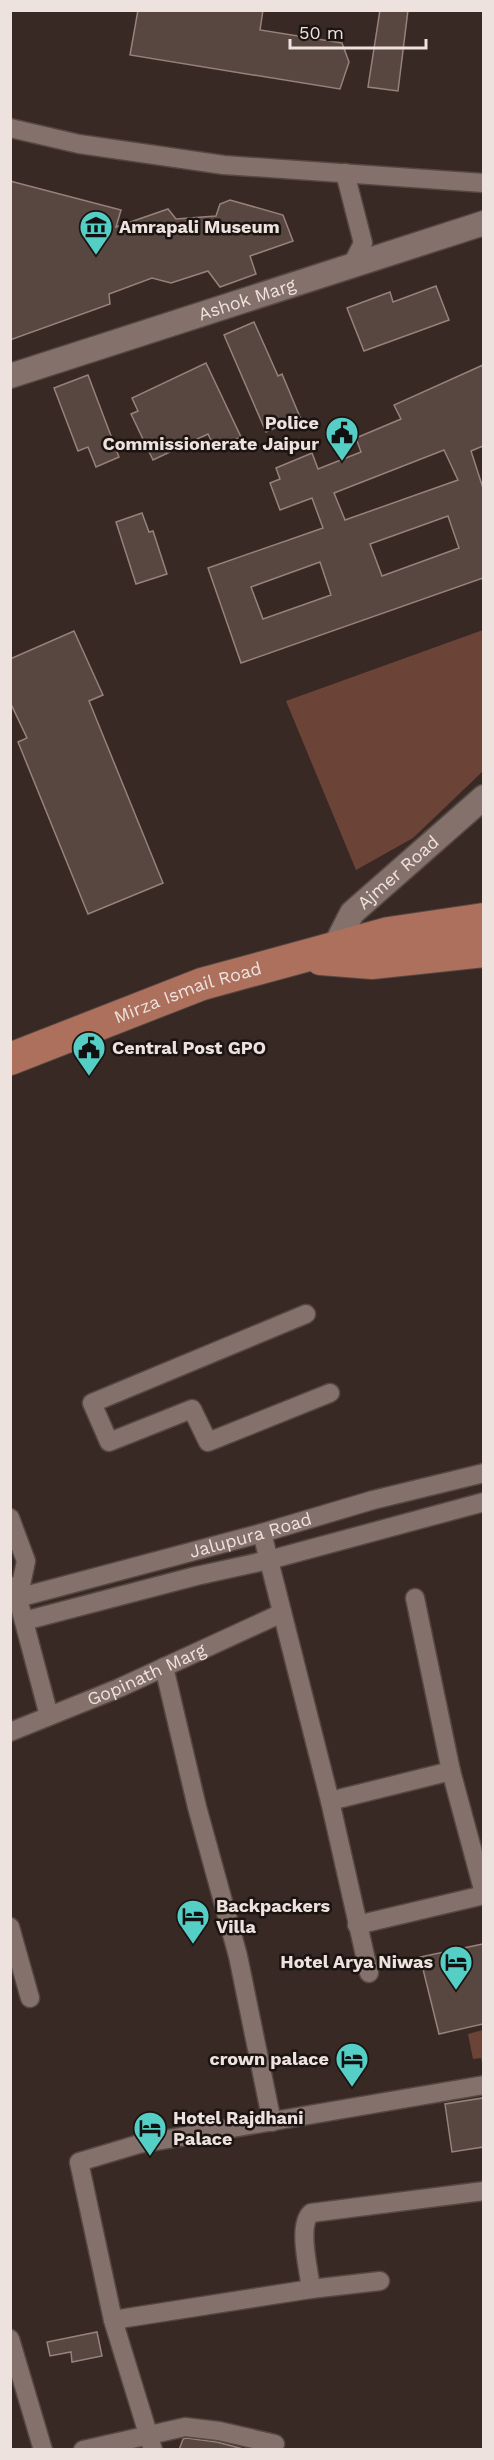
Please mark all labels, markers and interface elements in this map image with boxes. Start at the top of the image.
scale bar [290,12,426,50]
text: 50 m [299,22,344,43]
museum icon: Amrapali Museum [78,209,114,256]
place label: Amrapali Museum [119,216,280,237]
street label: Ashok Marg [195,273,299,325]
place label: Police Commissionerate Jaipur [102,412,319,454]
public building icon: Police Commissionerate Jaipur [324,415,360,462]
street label: Ajmer Road [353,831,443,913]
street label: Mirza Ismail Road [111,957,264,1027]
public building icon: Central Post GPO [71,1030,107,1077]
place label: Central Post GPO [112,1037,266,1058]
street label: Jalupura Road [187,1508,314,1562]
street label: Gopinath Marg [84,1638,209,1710]
place label: Backpackers Villa [216,1895,331,1937]
hotel icon: Backpackers Villa [175,1898,211,1945]
hotel icon: Hotel Arya Niwas [438,1944,474,1991]
place label: Hotel Arya Niwas [280,1951,433,1972]
hotel icon: crown palace [334,2041,370,2088]
place label: crown palace [209,2048,329,2069]
place label: Hotel Rajdhani Palace [173,2107,303,2149]
hotel icon: Hotel Rajdhani Palace [132,2110,168,2157]

